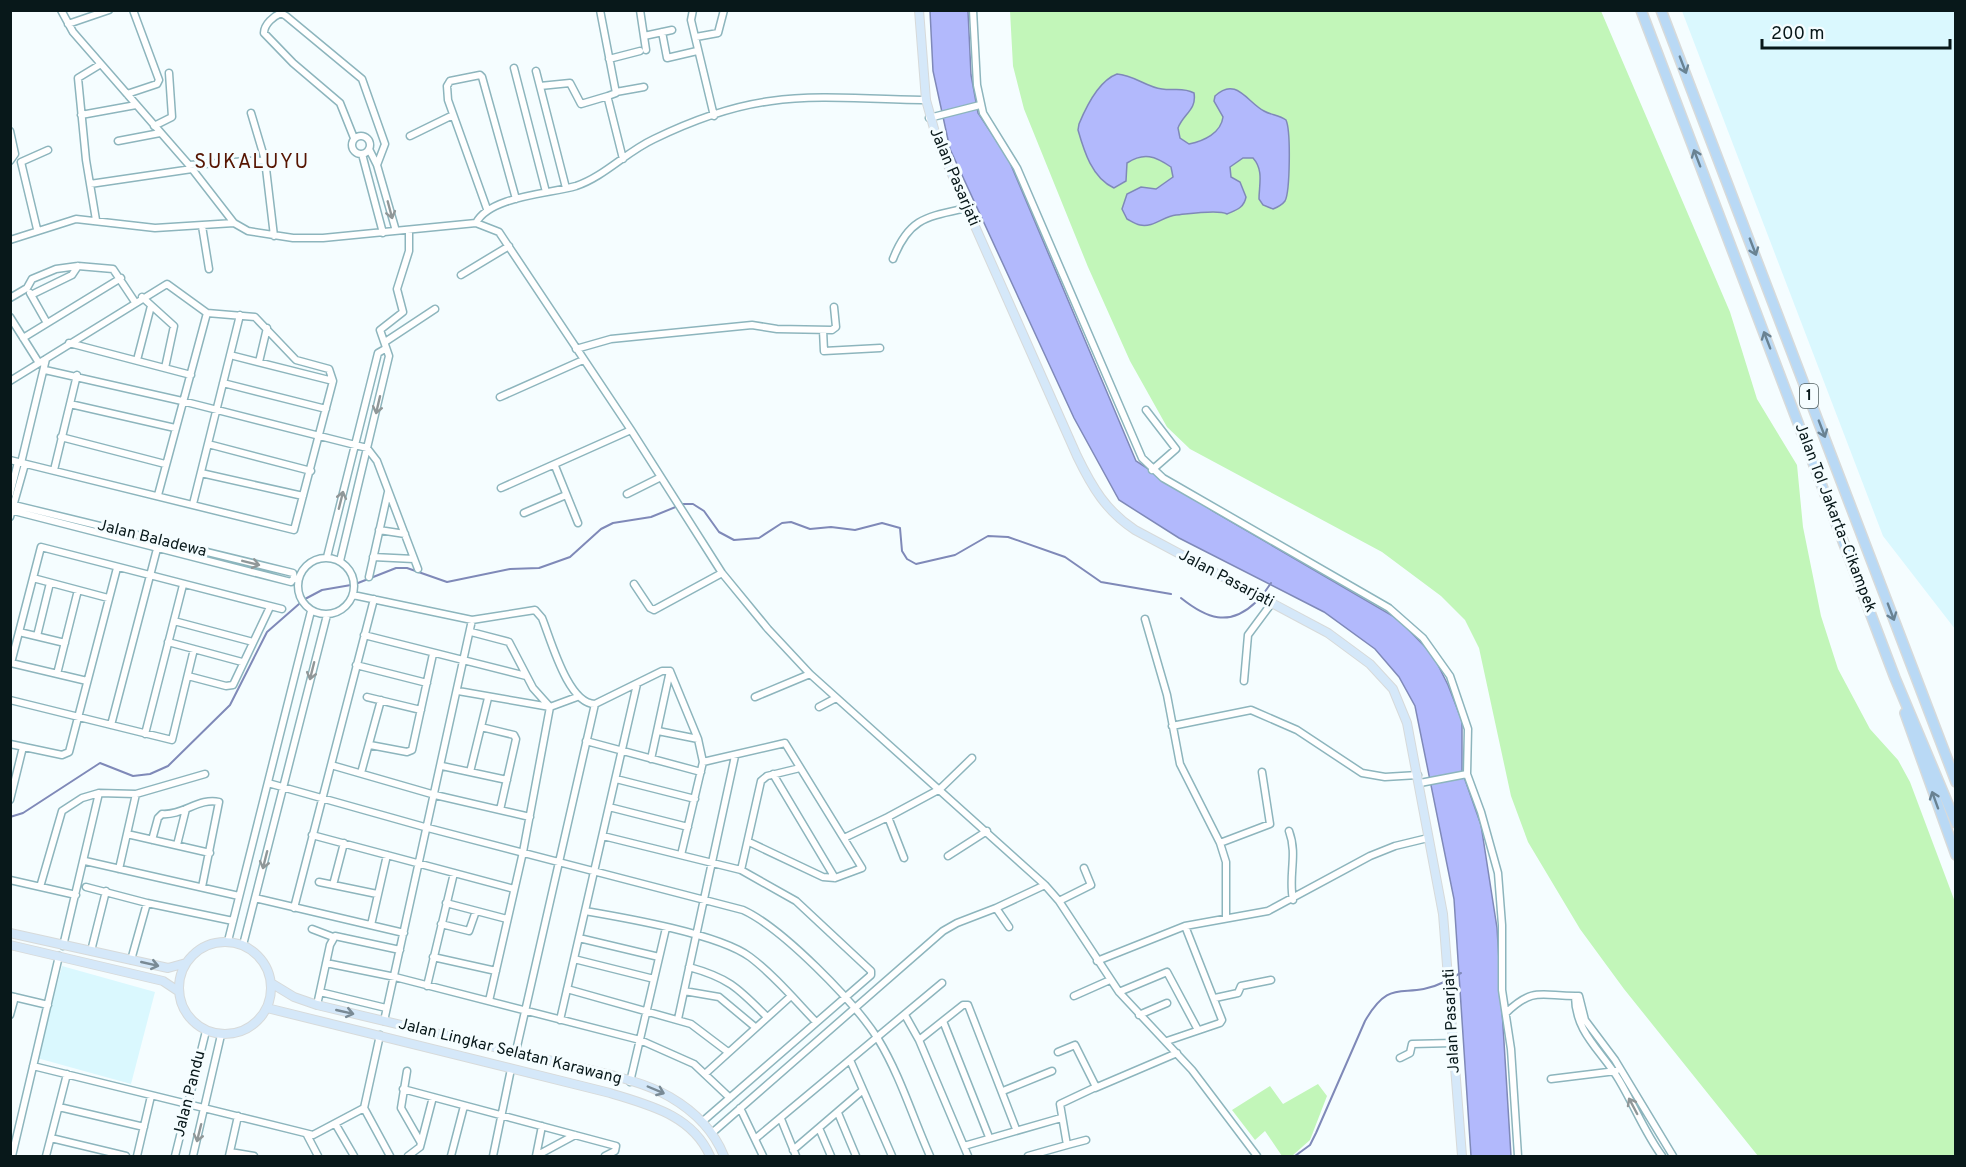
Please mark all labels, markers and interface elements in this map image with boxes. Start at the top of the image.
scale bar [1762,12,1950,50]
text: 200 m [1771,23,1824,46]
one-way arrow [1678,55,1689,74]
street label: Jalan Pasarjati [924,125,984,229]
one-way arrow [1691,149,1702,168]
district label: SUKALUYU [194,150,310,176]
one-way arrow [384,200,396,219]
one-way arrow [1748,237,1759,256]
one-way arrow [1761,331,1772,350]
road number: 1 [1800,384,1818,408]
one-way arrow [371,395,383,414]
one-way arrow [1817,419,1828,438]
street label: Jalan Tol Jakarta–Cikampek [1790,421,1880,615]
one-way arrow [335,491,347,510]
street label: Jalan Baladewa [95,516,209,562]
street label: Jalan Pasarjati [1175,546,1277,612]
one-way arrow [241,557,260,569]
one-way arrow [1886,602,1897,620]
one-way arrow [306,662,318,681]
one-way arrow [1929,791,1940,810]
one-way arrow [258,851,270,870]
one-way arrow [139,959,159,970]
street label: Jalan Pasarjati [1439,968,1465,1074]
one-way arrow [335,1007,354,1018]
street label: Jalan Lingkar Selatan Karawang [396,1015,624,1089]
street label: Jalan Pandu [170,1049,210,1139]
one-way arrow [646,1085,665,1096]
one-way arrow [1627,1098,1639,1115]
one-way arrow [193,1123,205,1142]

